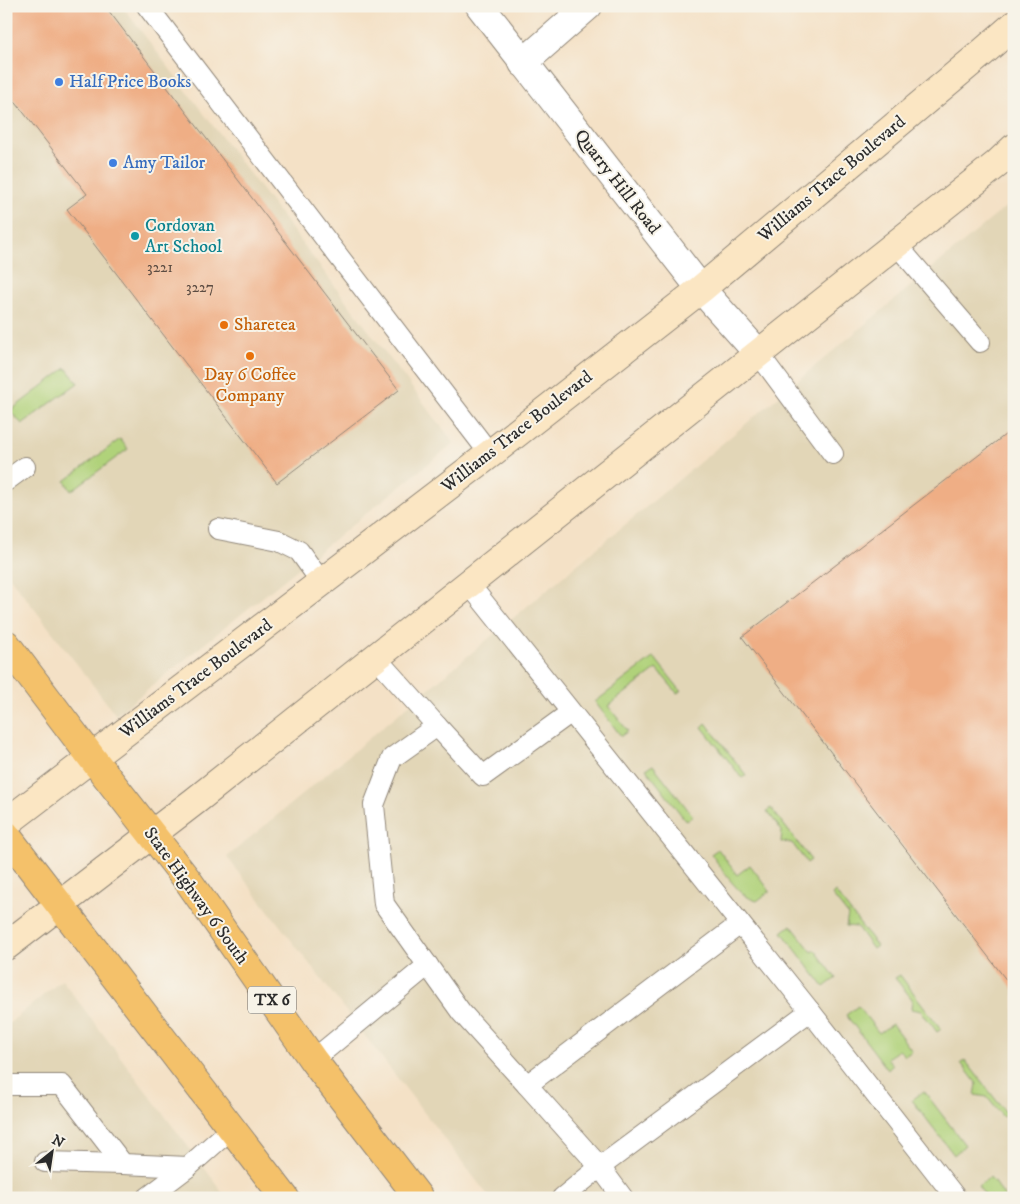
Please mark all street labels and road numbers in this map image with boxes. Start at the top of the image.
street label: Williams Trace Boulevard [753,111,910,248]
street label: Quarry Hill Road [569,125,665,239]
street label: Williams Trace Boulevard [436,366,597,498]
street label: Williams Trace Boulevard [114,614,277,744]
street label: State Highway 6 South [139,823,254,969]
road number: TX 6 [248,986,296,1014]

